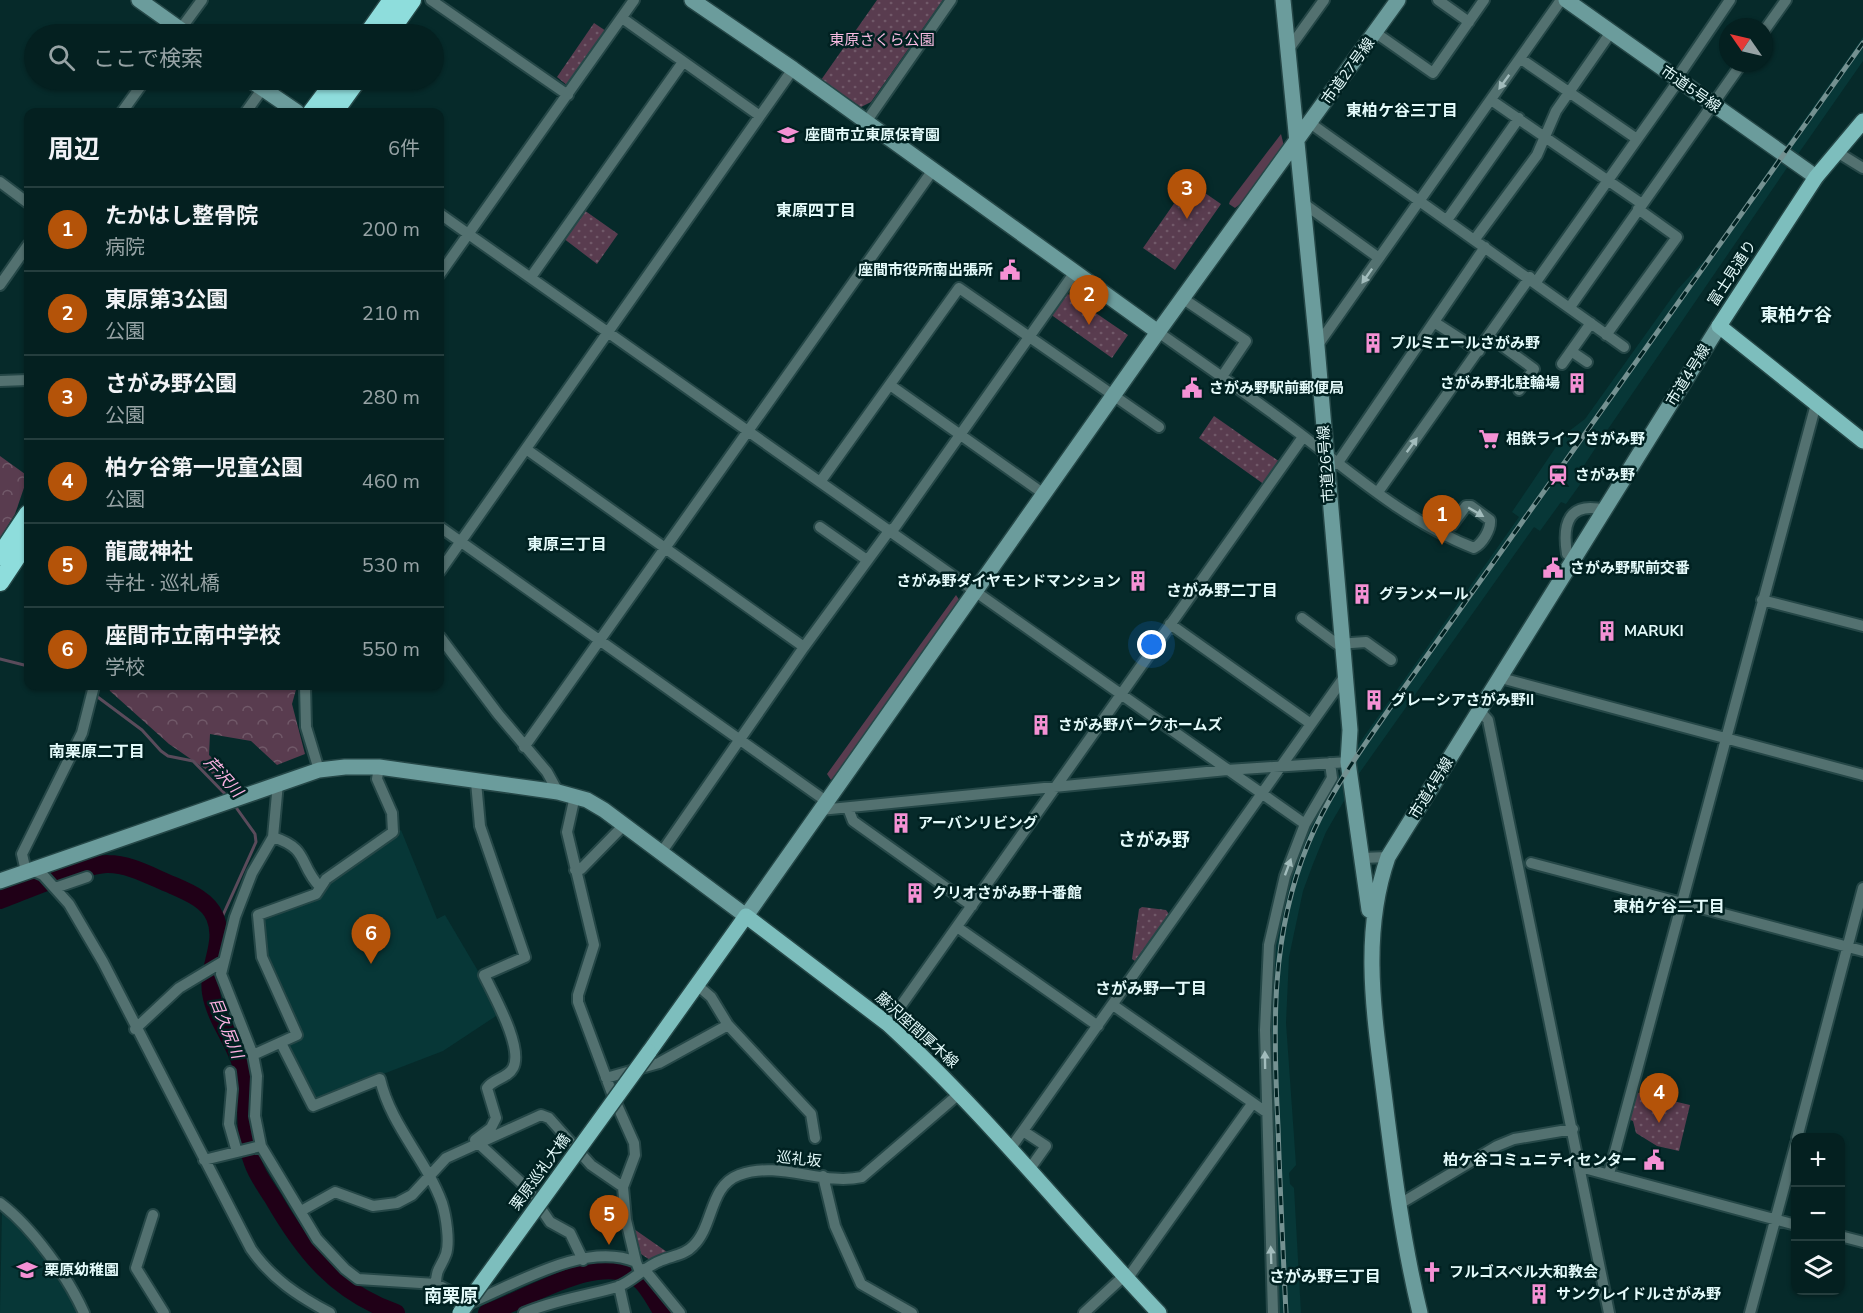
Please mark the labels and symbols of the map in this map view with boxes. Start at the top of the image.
north arrow [1719,18,1773,72]
park label: 東原さくら公園 [829,30,935,50]
street label: 市道27号線 [1317,34,1379,108]
street label: 市道5号線 [1657,61,1725,117]
one-way arrow [1498,74,1510,90]
district label: 東柏ケ谷三丁目 [1346,100,1458,122]
school or university icon: 座間市立東原保育園 [776,123,800,147]
place label: 座間市立東原保育園 [805,125,940,145]
pin: 3 [1168,170,1206,219]
district label: 東原四丁目 [776,200,856,222]
street label: 富士見通り [1703,236,1761,310]
public building icon: 座間市役所南出張所 [998,258,1022,282]
place label: 座間市役所南出張所 [858,260,993,280]
one-way arrow [1361,267,1373,283]
pin: 2 [1070,276,1108,325]
district label: 東柏ケ谷 [1760,303,1832,327]
building icon: プルミエールさがみ野 [1361,331,1385,355]
place label: プルミエールさがみ野 [1390,333,1540,353]
street label: 市道4号線 [1661,340,1715,410]
building icon: さがみ野北駐輪場 [1565,371,1589,395]
place label: さがみ野北駐輪場 [1440,373,1560,393]
public building icon: さがみ野駅前郵便局 [1180,376,1204,400]
place label: さがみ野駅前郵便局 [1209,378,1344,398]
street label: 市道26号線 [1313,424,1339,504]
supermarket icon: 相鉄ライフ さがみ野 [1477,427,1501,451]
place label: 相鉄ライフ さがみ野 [1506,429,1645,449]
one-way arrow [1406,437,1418,453]
station icon: さがみ野 [1546,463,1570,487]
place label: さがみ野 [1575,465,1635,485]
pin: 1 [1422,496,1462,545]
one-way arrow [1468,506,1484,517]
district label: 東原三丁目 [527,534,607,556]
public building icon: さがみ野駅前交番 [1541,556,1565,580]
place label: さがみ野駅前交番 [1570,558,1690,578]
building icon: さがみ野ダイヤモンドマンション [1126,569,1150,593]
place label: さがみ野ダイヤモンドマンション [896,571,1121,591]
district label: さがみ野二丁目 [1166,580,1278,602]
building icon: グランメール [1350,582,1374,606]
place label: グランメール [1379,584,1469,604]
building icon: MARUKI [1595,619,1619,643]
place label: MARUKI [1624,621,1684,641]
your location [1137,630,1166,659]
building icon: グレーシアさがみ野II [1362,688,1386,712]
place label: グレーシアさがみ野II [1391,690,1534,710]
building icon: さがみ野パークホームズ [1029,713,1053,737]
place label: さがみ野パークホームズ [1058,715,1223,735]
district label: 南栗原二丁目 [49,741,145,763]
water label: 芹沢川 [199,752,249,804]
street label: 市道4号線 [1404,753,1458,823]
building icon: アーバンリビング [889,811,913,835]
place label: アーバンリビング [918,813,1038,833]
district label: さがみ野 [1118,828,1190,852]
one-way arrow [1283,858,1293,876]
building icon: クリオさがみ野十番館 [903,881,927,905]
place label: クリオさがみ野十番館 [932,883,1082,903]
district label: 東柏ケ谷二丁目 [1613,896,1725,918]
pin: 6 [352,914,391,964]
district label: さがみ野一丁目 [1095,978,1207,1000]
street label: 藤沢座間厚木線 [871,987,963,1073]
water label: 目久尻川 [204,994,249,1064]
one-way arrow [1260,1050,1270,1069]
pin: 4 [1640,1074,1678,1123]
street label: 栗原巡礼大橋 [505,1130,575,1214]
street label: 巡礼坂 [776,1147,822,1171]
public building icon: 柏ケ谷コミュニティセンター [1642,1148,1666,1172]
place label: 柏ケ谷コミュニティセンター [1443,1150,1637,1170]
pin: 5 [590,1196,628,1245]
one-way arrow [1266,1245,1275,1264]
school or university icon: 栗原幼稚園 [15,1258,39,1282]
place label: 栗原幼稚園 [44,1260,119,1280]
church icon: フルゴスペル大和教会 [1420,1260,1444,1284]
place label: フルゴスペル大和教会 [1449,1262,1598,1282]
district label: さがみ野三丁目 [1269,1266,1381,1288]
building icon: サンクレイドルさがみ野 [1527,1282,1551,1306]
district label: 南栗原 [424,1284,478,1308]
place label: サンクレイドルさがみ野 [1556,1284,1721,1304]

